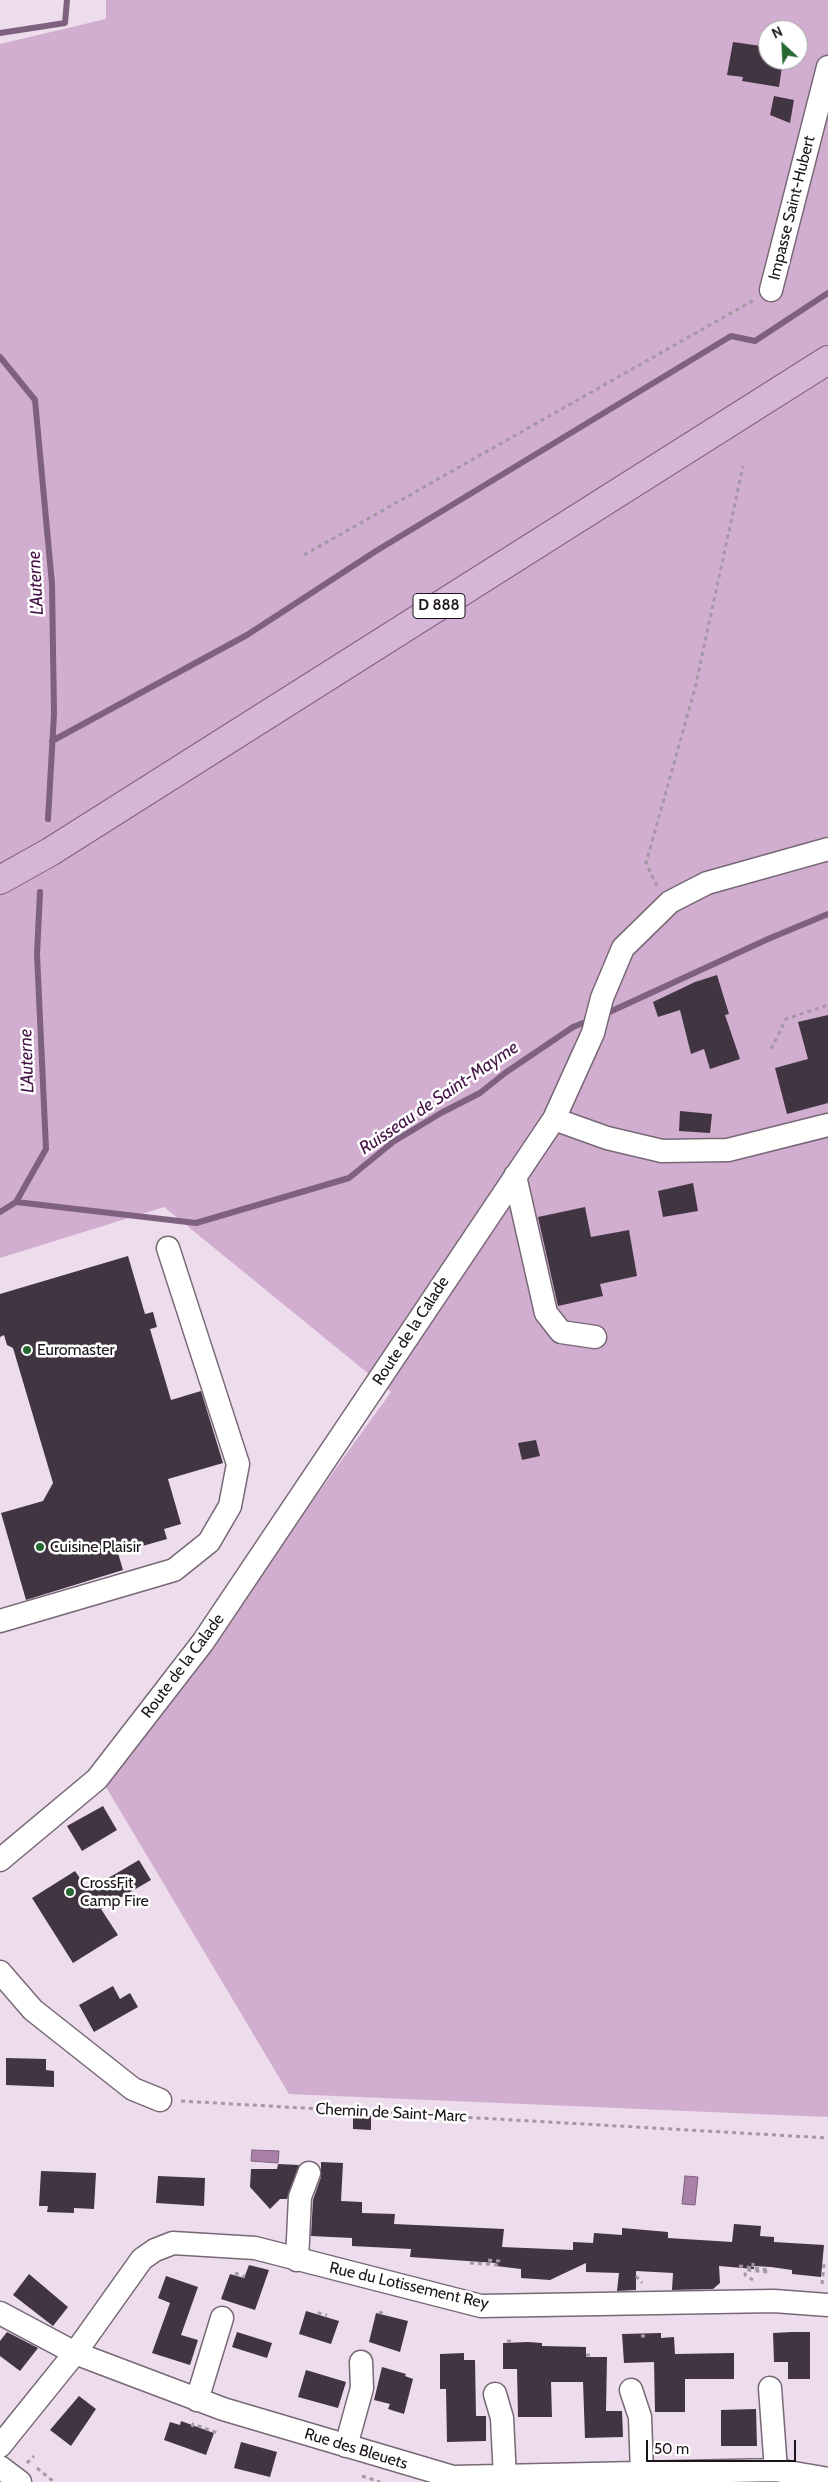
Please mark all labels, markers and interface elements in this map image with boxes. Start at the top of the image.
north arrow [758,20,808,70]
text: N [769,22,785,43]
street label: Impasse Saint-Hubert [765,134,819,282]
water label: L'Auterne [24,550,48,616]
road number: D 888 [413,594,465,618]
water label: L'Auterne [15,1029,39,1093]
water label: Ruisseau de Saint-Mayme [355,1037,523,1159]
street label: Route de la Calade [369,1273,453,1389]
place label: Euromaster [37,1340,115,1360]
marker: Euromaster [21,1344,33,1356]
place label: Cuisine Plaisir [50,1537,141,1557]
marker: Cuisine Plaisir [34,1541,46,1553]
street label: Route de la Calade [138,1610,228,1722]
place label: CrossFit Camp Fire [80,1873,149,1911]
marker: CrossFit Camp Fire [64,1886,76,1898]
street label: Chemin de Saint-Marc [315,2099,467,2127]
street label: Rue du Lotissement Rey [328,2258,490,2314]
street label: Rue des Bleuets [302,2424,410,2474]
scale bar [648,2430,798,2462]
text: 50 m [654,2440,689,2458]

